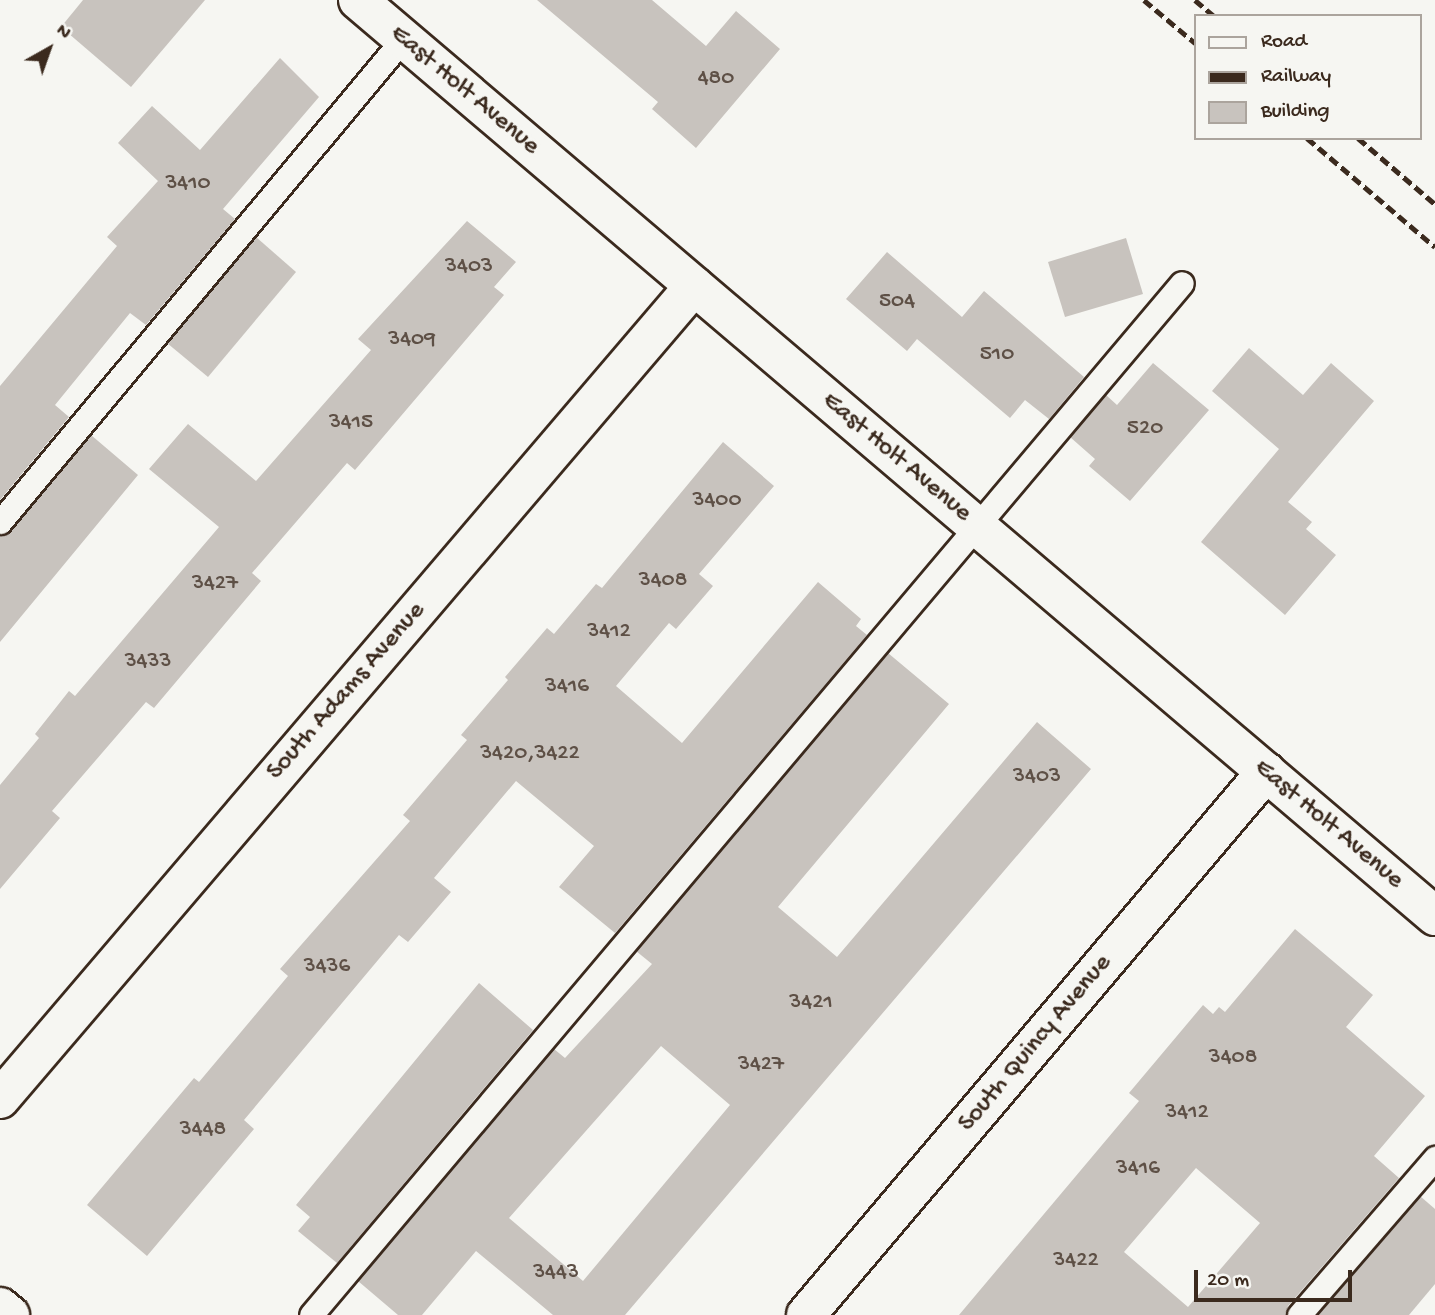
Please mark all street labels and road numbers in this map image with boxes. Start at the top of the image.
street label: East Holt Avenue [383,19,545,163]
street label: East Holt Avenue [815,386,977,530]
street label: South Adams Avenue [261,597,433,787]
street label: East Holt Avenue [1247,753,1409,897]
street label: South Quincy Avenue [953,949,1119,1139]

